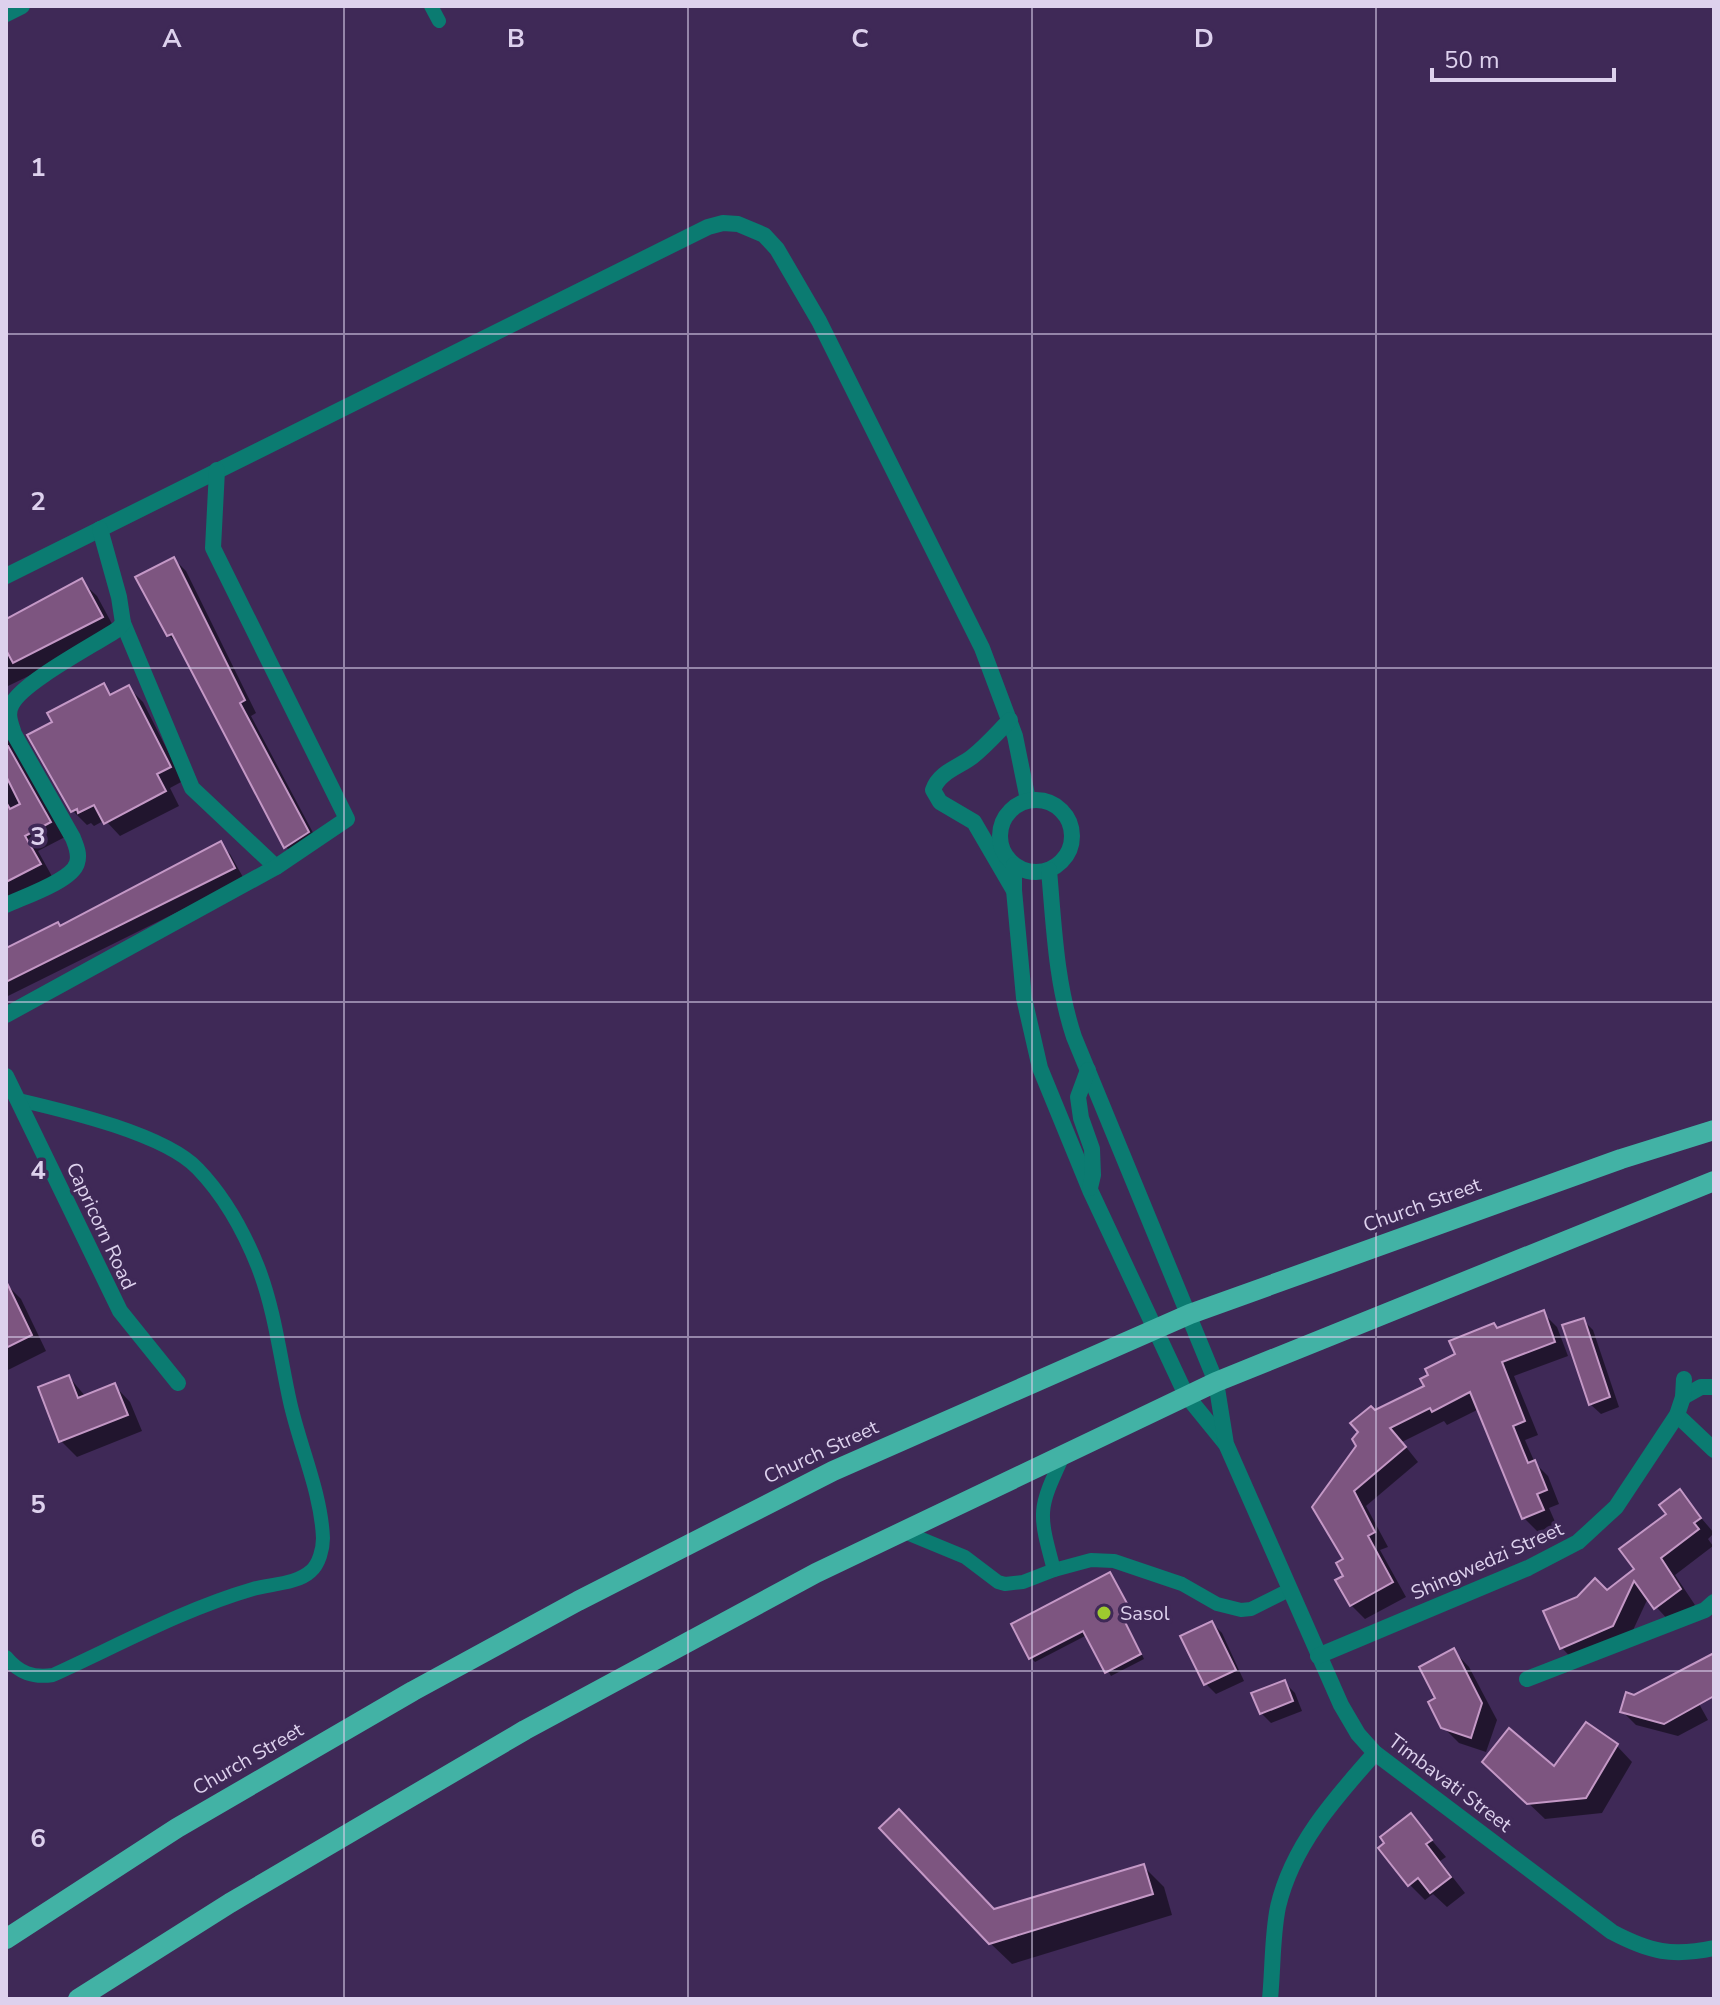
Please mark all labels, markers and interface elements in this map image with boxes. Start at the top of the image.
text: A [162,21,182,56]
text: B [507,21,525,56]
text: C [851,21,869,56]
text: D [1194,21,1214,56]
scale bar [1432,32,1614,82]
text: 50 m [1444,44,1500,76]
text: 1 [30,150,46,185]
text: 2 [30,484,46,519]
text: 3 [30,819,46,854]
text: 4 [30,1153,46,1188]
street label: Capricorn Road [60,1158,142,1294]
street label: Church Street [1359,1171,1486,1239]
street label: Church Street [759,1413,884,1490]
text: 5 [30,1487,46,1522]
street label: Shingwedzi Street [1407,1515,1568,1607]
place label: Sasol [1120,1600,1170,1627]
marker: Sasol [1095,1604,1113,1622]
street label: Church Street [188,1716,309,1802]
street label: Timbavati Street [1383,1728,1518,1839]
text: 6 [30,1821,46,1856]

